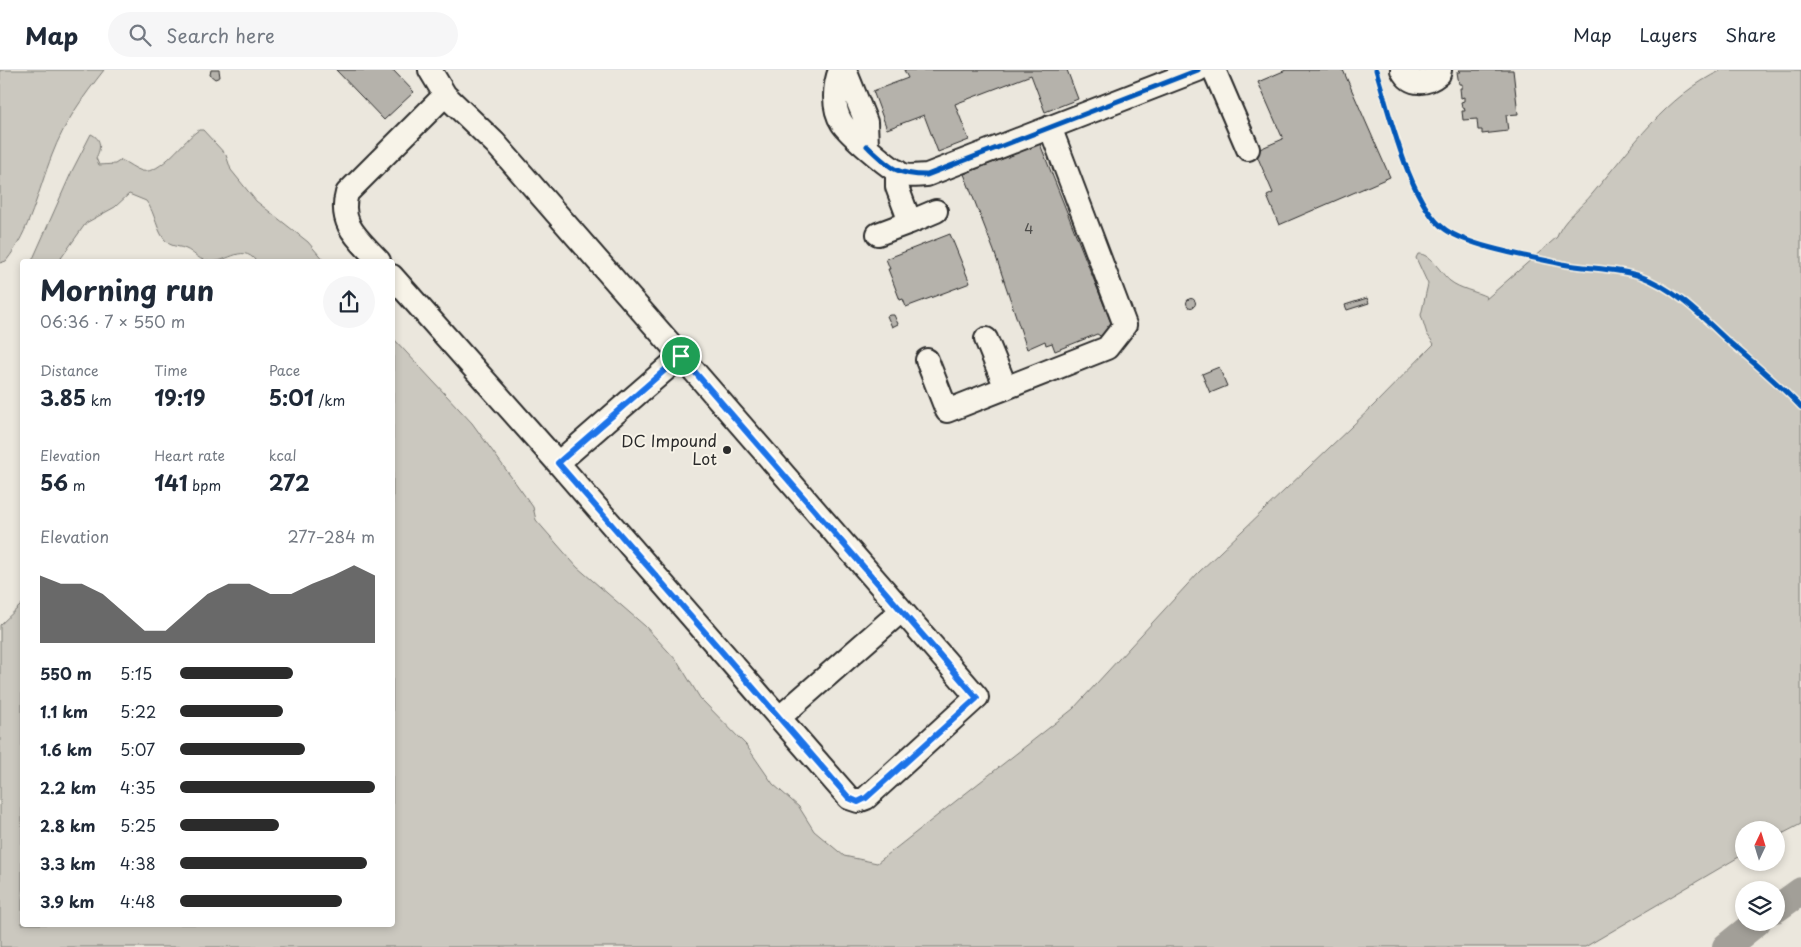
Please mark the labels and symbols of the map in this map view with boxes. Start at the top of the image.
house number: 4 [1024,218,1034,239]
pin [660,335,702,377]
place label: DC Impound Lot [621,428,717,470]
marker: DC Impound Lot [721,444,733,456]
north arrow [1735,821,1785,871]

